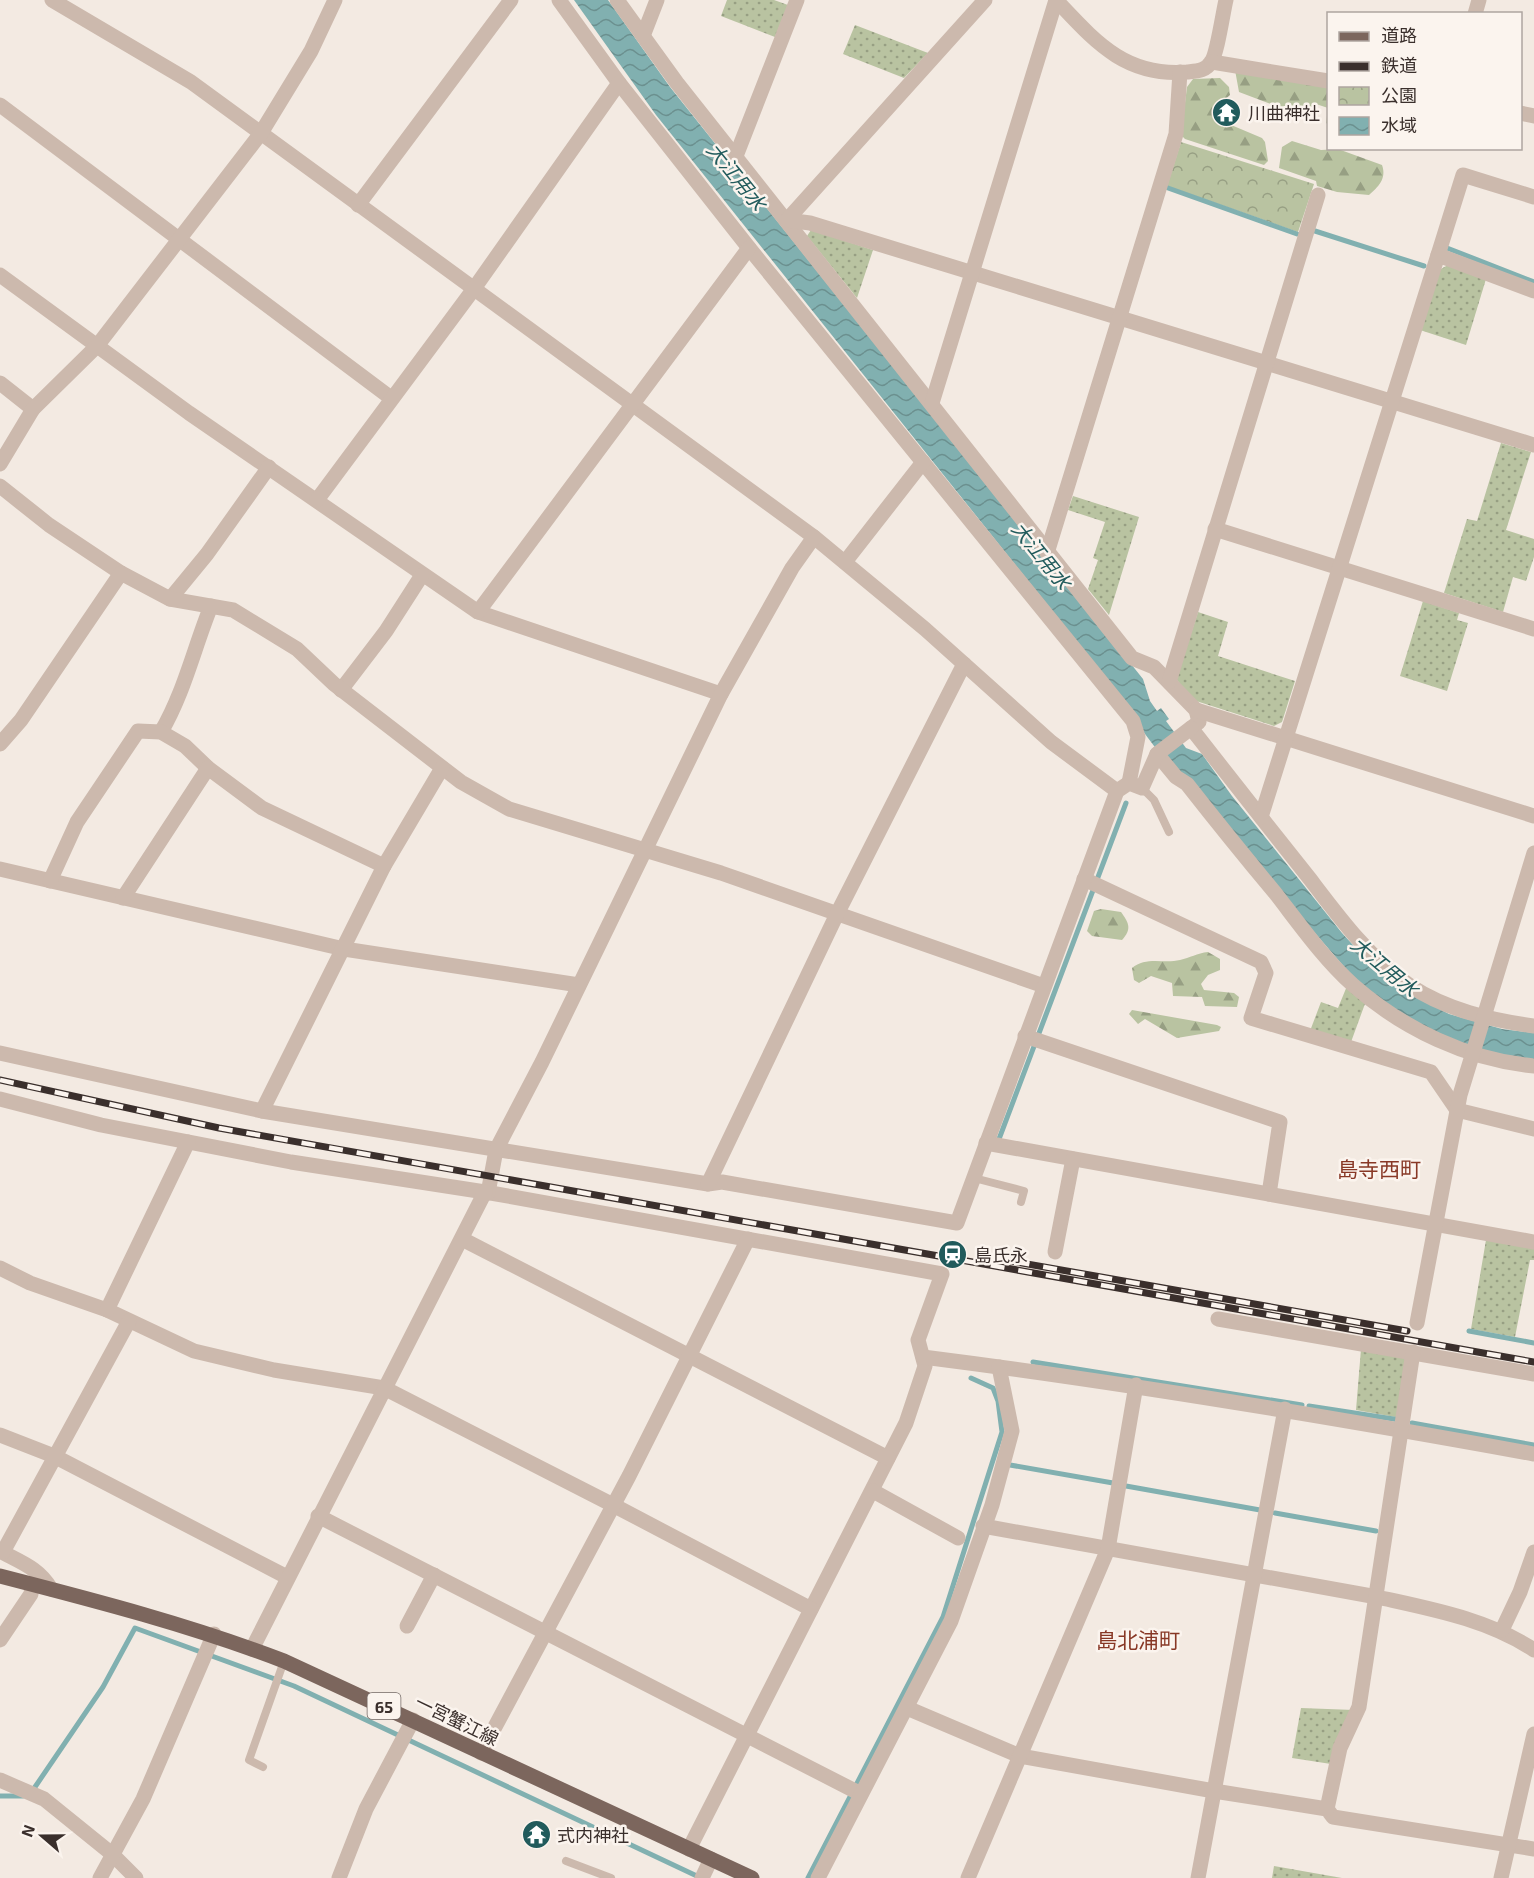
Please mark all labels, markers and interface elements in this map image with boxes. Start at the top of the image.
legend [1327,12,1522,150]
text: 道路 [1381,24,1417,46]
text: 鉄道 [1381,54,1417,76]
text: 公園 [1381,84,1417,106]
temple icon: 川曲神社 [1211,97,1243,129]
place label: 川曲神社 [1248,102,1320,124]
text: 水域 [1381,114,1417,136]
water label: 大江用水 [703,137,773,216]
water label: 大江用水 [1008,516,1078,595]
water label: 大江用水 [1347,931,1425,1002]
district label: 島寺西町 [1337,1156,1421,1181]
station icon: 島氏永 [937,1239,969,1271]
place label: 島氏永 [974,1244,1028,1266]
district label: 島北浦町 [1096,1627,1180,1652]
street label: 一宮蟹江線 [412,1690,502,1750]
road number: 65 [368,1693,400,1719]
north arrow [12,1806,72,1866]
temple icon: 式内神社 [520,1819,552,1851]
text: N [17,1822,38,1839]
place label: 式内神社 [557,1824,629,1846]

